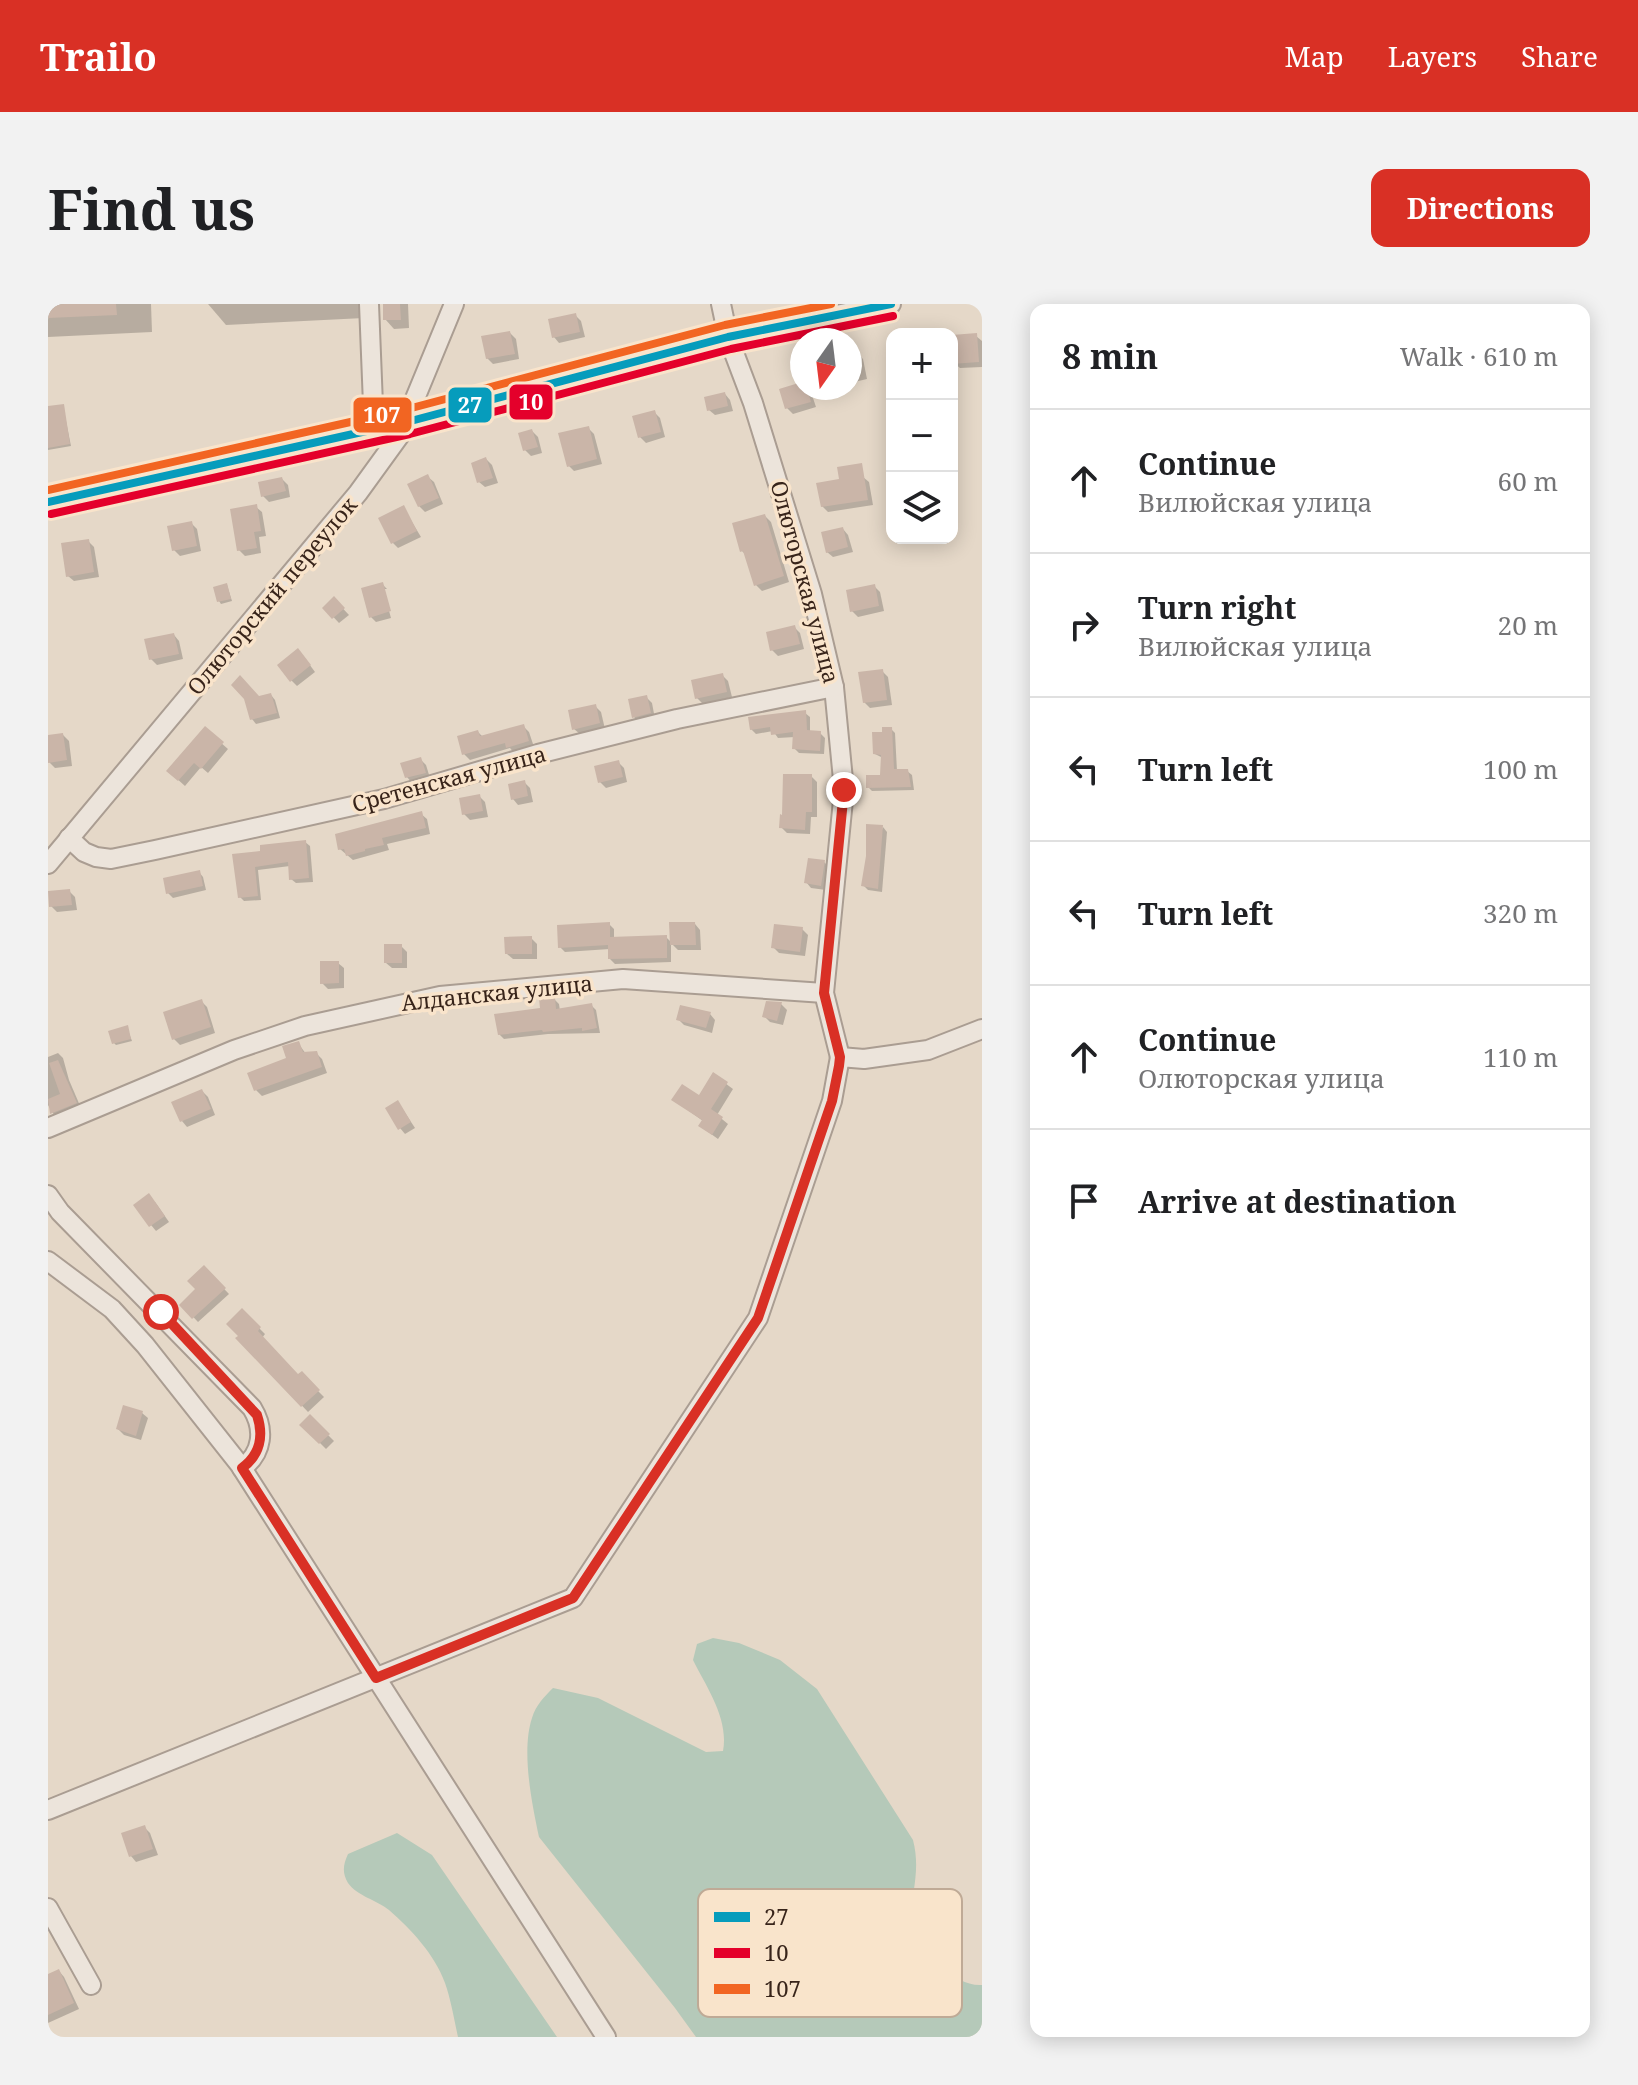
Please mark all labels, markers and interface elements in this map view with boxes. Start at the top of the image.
text: Trailo [40,30,157,82]
text: Map [1285,37,1344,75]
text: Layers [1388,37,1477,75]
text: Share [1521,37,1598,75]
button: Directions [1371,169,1590,247]
text: Find us [48,170,255,246]
north arrow [790,328,862,400]
map controls [886,328,958,544]
button: + [886,328,958,400]
text: 8 min [1062,333,1158,379]
text: Walk · 610 m [1400,338,1558,374]
line badge: 10 [508,383,554,421]
line badge: 27 [447,386,493,424]
text: 10 [519,386,543,416]
text: 27 [458,389,482,419]
line badge: 107 [352,396,413,434]
text: 107 [363,399,401,429]
button: − [886,400,958,472]
text: Continue [1138,443,1276,484]
icon: ahead [1062,459,1106,503]
text: 60 m [1498,463,1558,499]
button: layers [886,472,958,544]
street label: Олюторская улица [764,477,847,687]
text: Вилюйская улица [1138,484,1372,520]
street label: Олюторский переулок [180,489,364,701]
text: Turn right [1138,587,1296,628]
icon: right [1062,603,1106,647]
text: 20 m [1498,607,1558,643]
text: Вилюйская улица [1138,628,1372,664]
street label: Сретенская улица [348,738,549,818]
icon: left [1062,747,1106,791]
text: Turn left [1138,749,1273,790]
text: 100 m [1483,751,1558,787]
route end [826,772,862,808]
icon: left [1062,891,1106,935]
text: Turn left [1138,893,1273,934]
text: 320 m [1483,895,1558,931]
street label: Алданская улица [400,967,594,1017]
text: Continue [1138,1019,1276,1060]
icon: ahead [1062,1035,1106,1079]
text: 110 m [1483,1039,1558,1075]
text: Олюторская улица [1138,1060,1385,1096]
icon: arrive [1062,1179,1106,1223]
text: Arrive at destination [1138,1181,1457,1222]
route start [143,1294,179,1330]
legend [698,1889,962,2017]
text: 27 [764,1901,789,1931]
text: 10 [764,1937,789,1967]
text: 107 [764,1973,801,2003]

